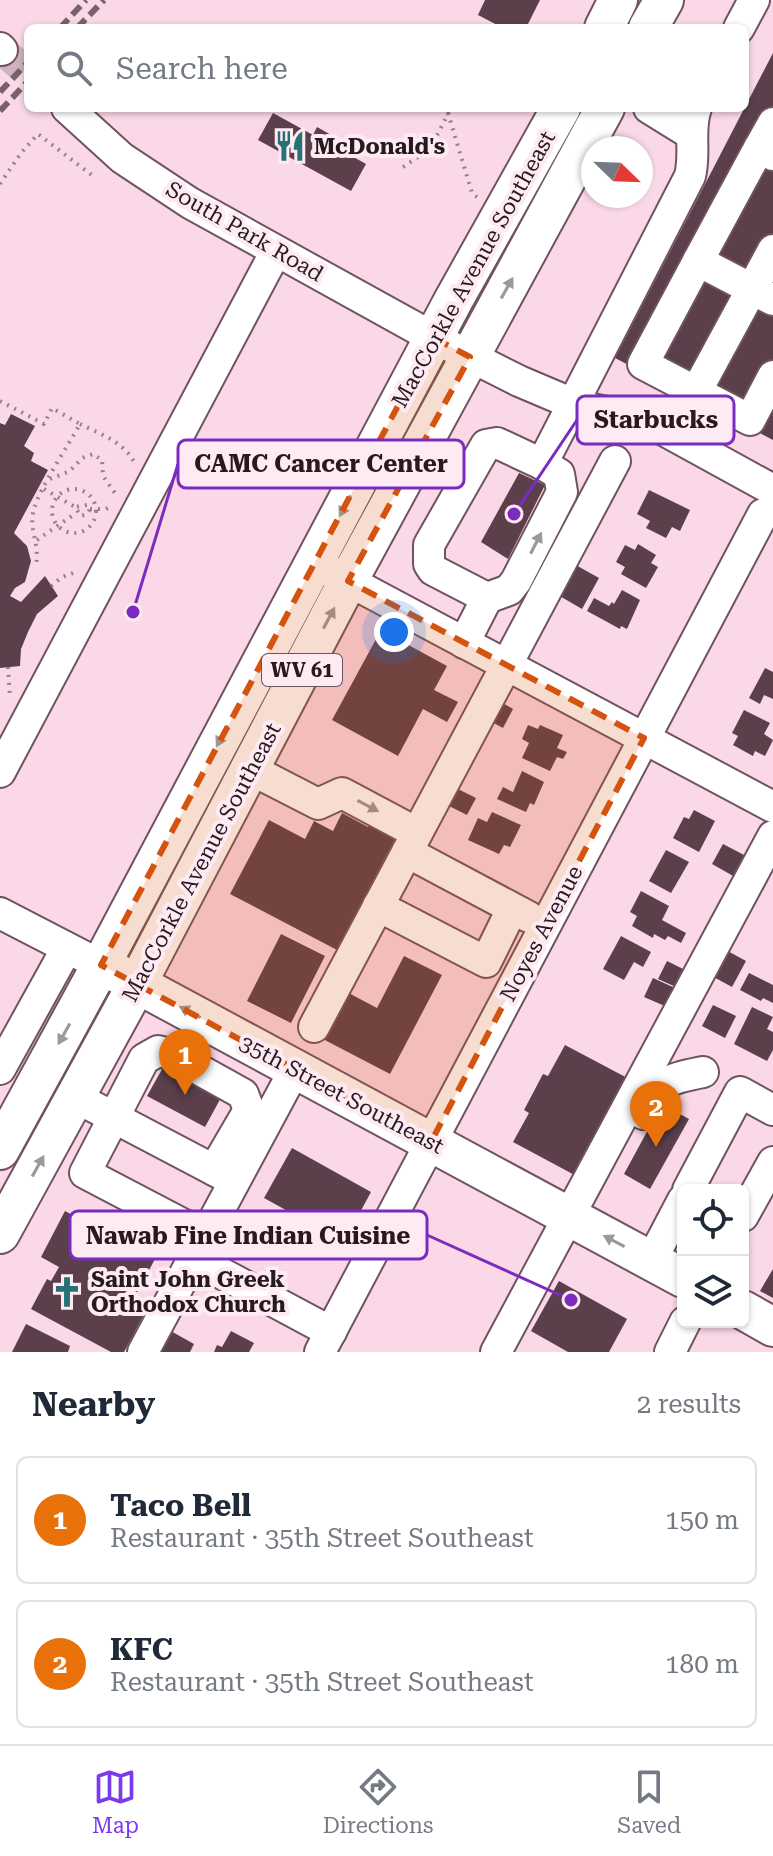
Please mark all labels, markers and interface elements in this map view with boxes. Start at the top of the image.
search box [24,24,749,112]
icon: search [52,46,96,90]
text: Search here [116,51,288,86]
street label: MacCorkle Avenue Southeast [387,127,560,412]
restaurant icon: McDonald's [273,129,307,163]
place label: McDonald's [314,134,445,159]
north arrow [581,136,653,208]
street label: South Park Road [162,176,328,287]
one-way arrow [500,277,514,299]
callout: Starbucks [577,396,734,444]
text: Starbucks [594,406,718,434]
callout: CAMC Cancer Center [178,440,464,488]
text: CAMC Cancer Center [194,450,448,478]
one-way arrow [338,495,352,517]
one-way arrow [528,532,542,554]
one-way arrow [323,606,336,629]
your location [374,612,414,652]
road number: WV 61 [262,654,342,686]
street label: MacCorkle Avenue Southeast [117,719,286,1006]
one-way arrow [216,724,229,747]
one-way arrow [356,800,379,813]
street label: Noyes Avenue [495,861,588,1005]
one-way arrow [178,1006,201,1019]
one-way arrow [57,1022,71,1045]
pin: 1 [159,1029,211,1095]
street label: 35th Street Southeast [235,1030,448,1159]
pin: 2 [630,1081,682,1147]
one-way arrow [30,1155,44,1177]
map controls [677,1184,749,1328]
button: locate [677,1184,749,1256]
callout: Nawab Fine Indian Cuisine [70,1211,427,1259]
text: Nawab Fine Indian Cuisine [86,1222,410,1250]
one-way arrow [603,1234,626,1248]
button: layers [677,1256,749,1328]
place label: Saint John Greek Orthodox Church [91,1267,286,1317]
church icon: Saint John Greek Orthodox Church [50,1275,84,1309]
text: Nearby [32,1384,155,1424]
text: 2 results [637,1389,741,1419]
text: Taco Bell [110,1488,251,1523]
text: 1 [53,1505,67,1535]
text: 150 m [665,1505,739,1535]
text: Restaurant · 35th Street Southeast [110,1523,534,1553]
text: KFC [110,1632,173,1667]
text: 2 [53,1649,67,1679]
text: 180 m [665,1649,739,1679]
text: Restaurant · 35th Street Southeast [110,1667,534,1697]
tab: Map [92,1765,139,1838]
tab: Directions [323,1765,434,1838]
tab: Saved [617,1765,681,1838]

